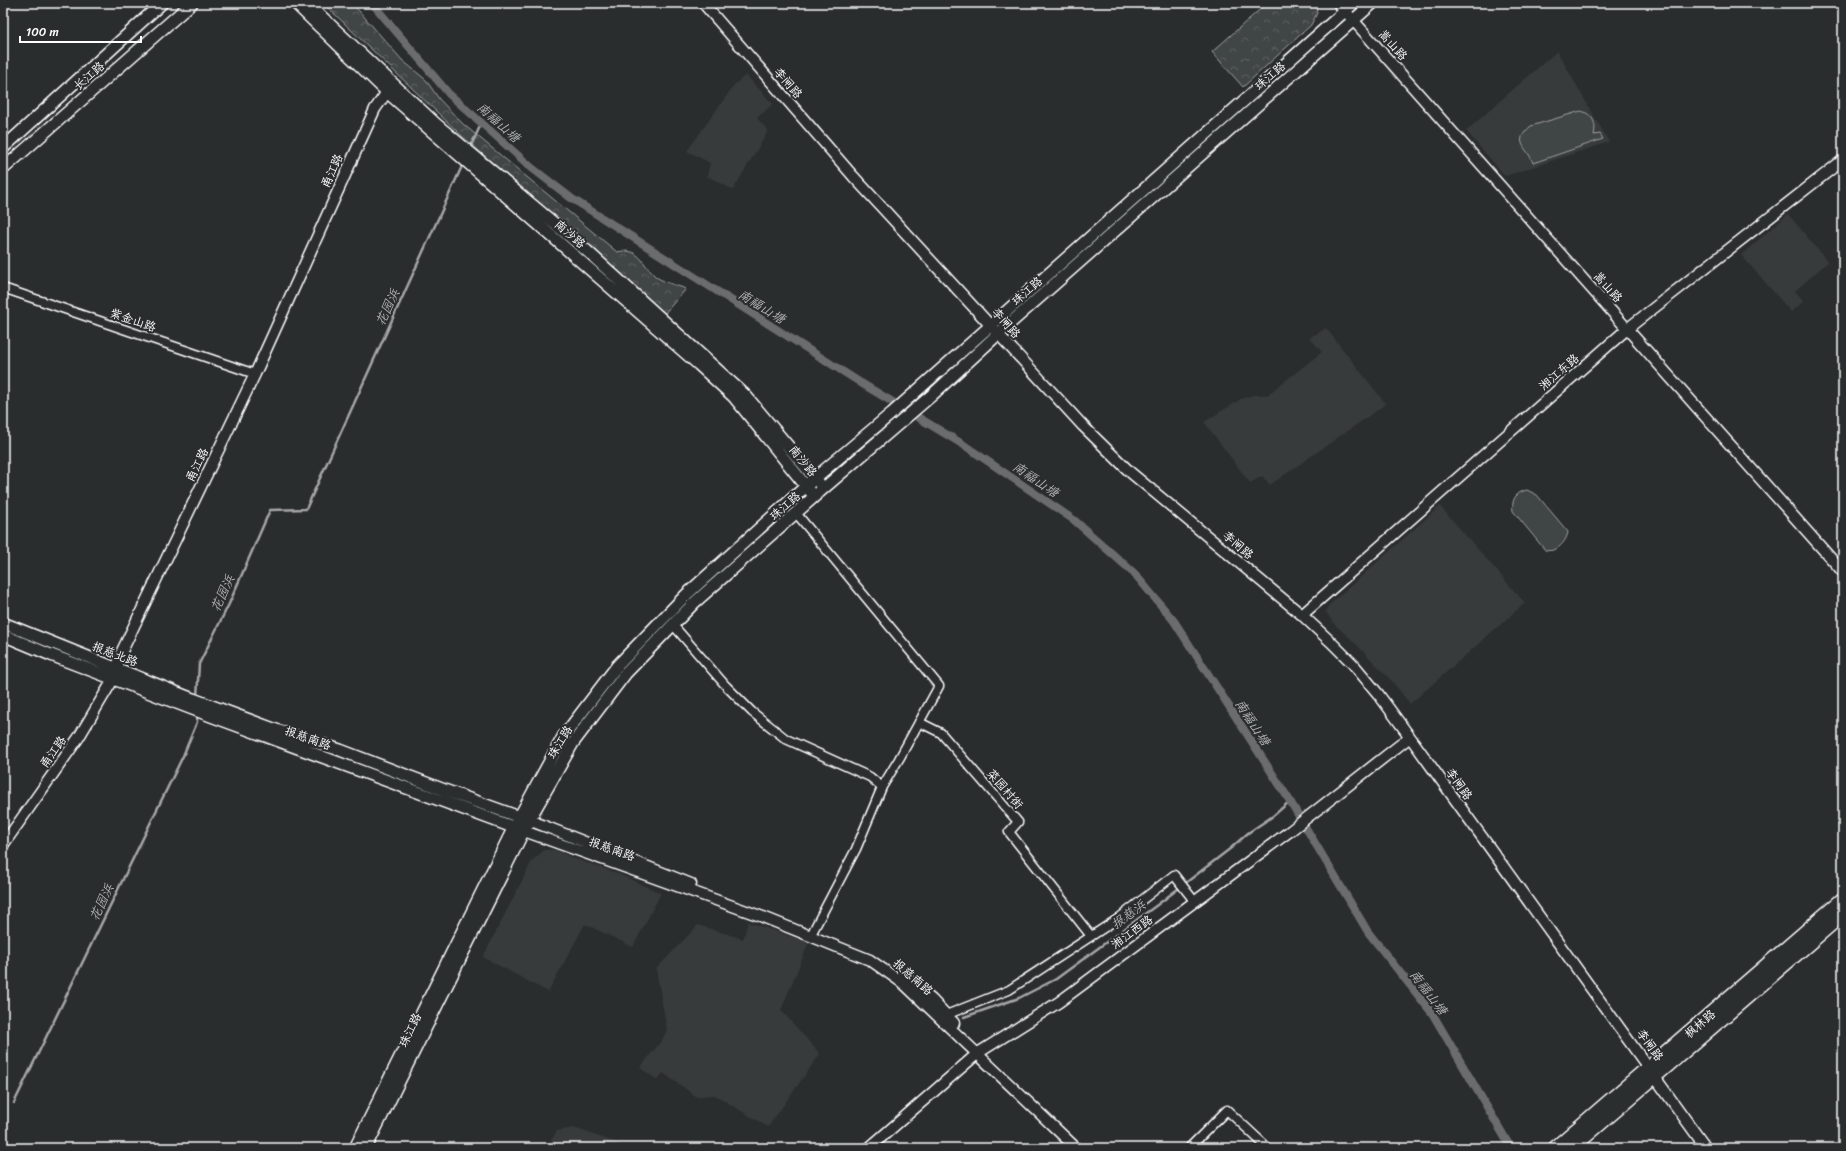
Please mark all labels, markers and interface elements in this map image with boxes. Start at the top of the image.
scale bar [20,18,141,44]
text: 100 m [26,21,59,43]
street label: 嵩山路 [1373,24,1413,66]
street label: 长江路 [68,56,110,96]
street label: 珠江路 [1249,56,1291,96]
street label: 李闸路 [768,62,808,104]
water label: 南福山塘 [472,96,527,150]
street label: 甬江路 [315,150,349,192]
street label: 南沙路 [549,214,591,254]
street label: 嵩山路 [1588,266,1628,308]
street label: 珠江路 [1006,271,1048,311]
water label: 南福山塘 [734,283,792,331]
water label: 花园浜 [369,284,407,330]
street label: 紫金山路 [107,302,159,338]
street label: 李闸路 [986,302,1026,344]
street label: 湘江东路 [1534,348,1584,396]
street label: 南沙路 [783,440,823,482]
street label: 甬江路 [179,444,215,486]
water label: 南福山塘 [1008,455,1065,505]
street label: 珠江路 [764,486,806,526]
street label: 李闸路 [1217,525,1259,565]
water label: 花园浜 [204,570,242,616]
street label: 报慈北路 [89,635,141,673]
water label: 南福山塘 [1229,694,1277,752]
street label: 报慈南路 [282,719,334,757]
street label: 珠江路 [541,721,579,763]
street label: 甬江路 [34,731,72,773]
street label: 李闸路 [1440,763,1478,805]
street label: 菜园村街 [981,764,1029,814]
street label: 报慈南路 [586,830,638,868]
water label: 花园浜 [83,879,121,925]
water label: 报慈浜 [1106,893,1152,935]
street label: 湘江西路 [1106,909,1158,955]
street label: 报慈南路 [888,953,938,1001]
water label: 南福山塘 [1404,965,1455,1022]
street label: 枫林路 [1679,1004,1721,1044]
street label: 珠江路 [392,1009,428,1051]
street label: 李闸路 [1631,1024,1669,1066]

